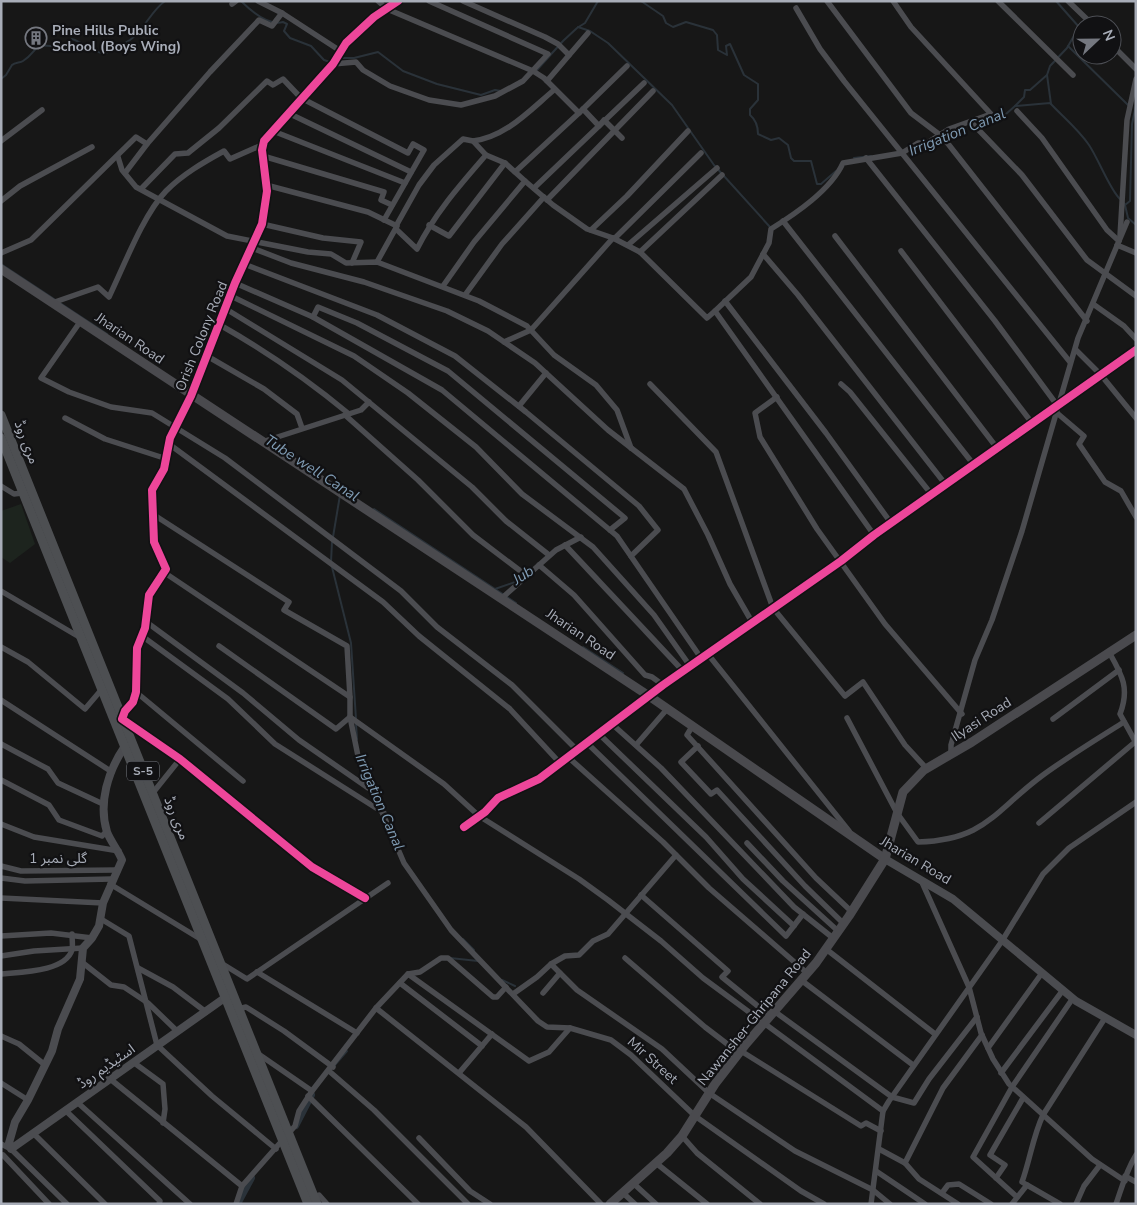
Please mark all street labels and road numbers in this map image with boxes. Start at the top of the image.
street label: Orish Colony Road [171,278,232,394]
street label: Jharian Road [91,308,168,369]
street label: مری روڈ [10,418,44,467]
street label: Jharian Road [542,604,619,665]
street label: Ilyasi Road [947,693,1015,746]
road number: S-5 [127,761,159,780]
street label: مری روڈ [159,794,194,843]
street label: Jharian Road [876,831,955,889]
street label: گلی نمبر 1 [29,849,87,868]
street label: Nawansher-Ghripana Road [693,945,816,1090]
street label: Mir Street [623,1033,682,1088]
street label: اسٹیڈیم روڈ [74,1040,139,1094]

